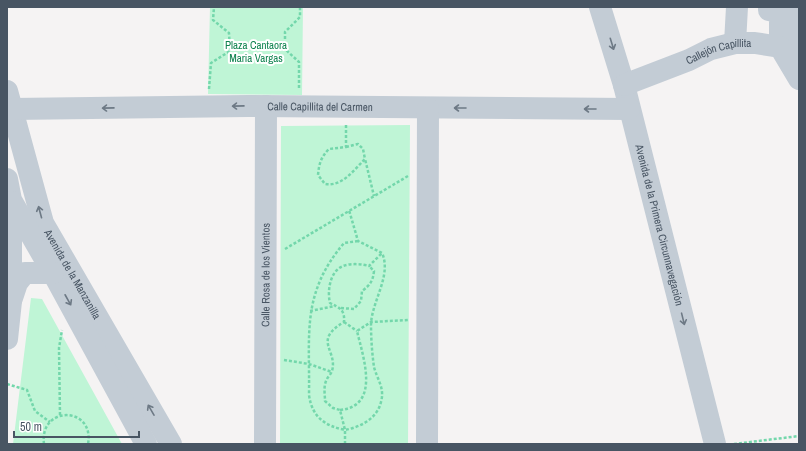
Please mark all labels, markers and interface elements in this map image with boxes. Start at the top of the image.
street label: Callejón Capillita [683,36,751,68]
park label: Plaza Cantaora Maria Vargas [225,38,287,65]
one-way arrow [609,38,616,51]
street label: Calle Capillita del Carmen [267,99,373,114]
one-way arrow [232,102,245,110]
one-way arrow [102,104,115,112]
one-way arrow [454,104,467,112]
one-way arrow [584,105,597,113]
street label: Avenida de la Primera Circunnavegación [632,142,687,307]
one-way arrow [36,205,43,218]
street label: Calle Rosa de los Vientos [258,223,273,327]
street label: Avenida de la Manzanilla [41,226,104,322]
one-way arrow [65,294,72,306]
one-way arrow [680,312,687,325]
one-way arrow [147,404,155,416]
scale bar [14,413,139,439]
text: 50 m [20,419,42,435]

